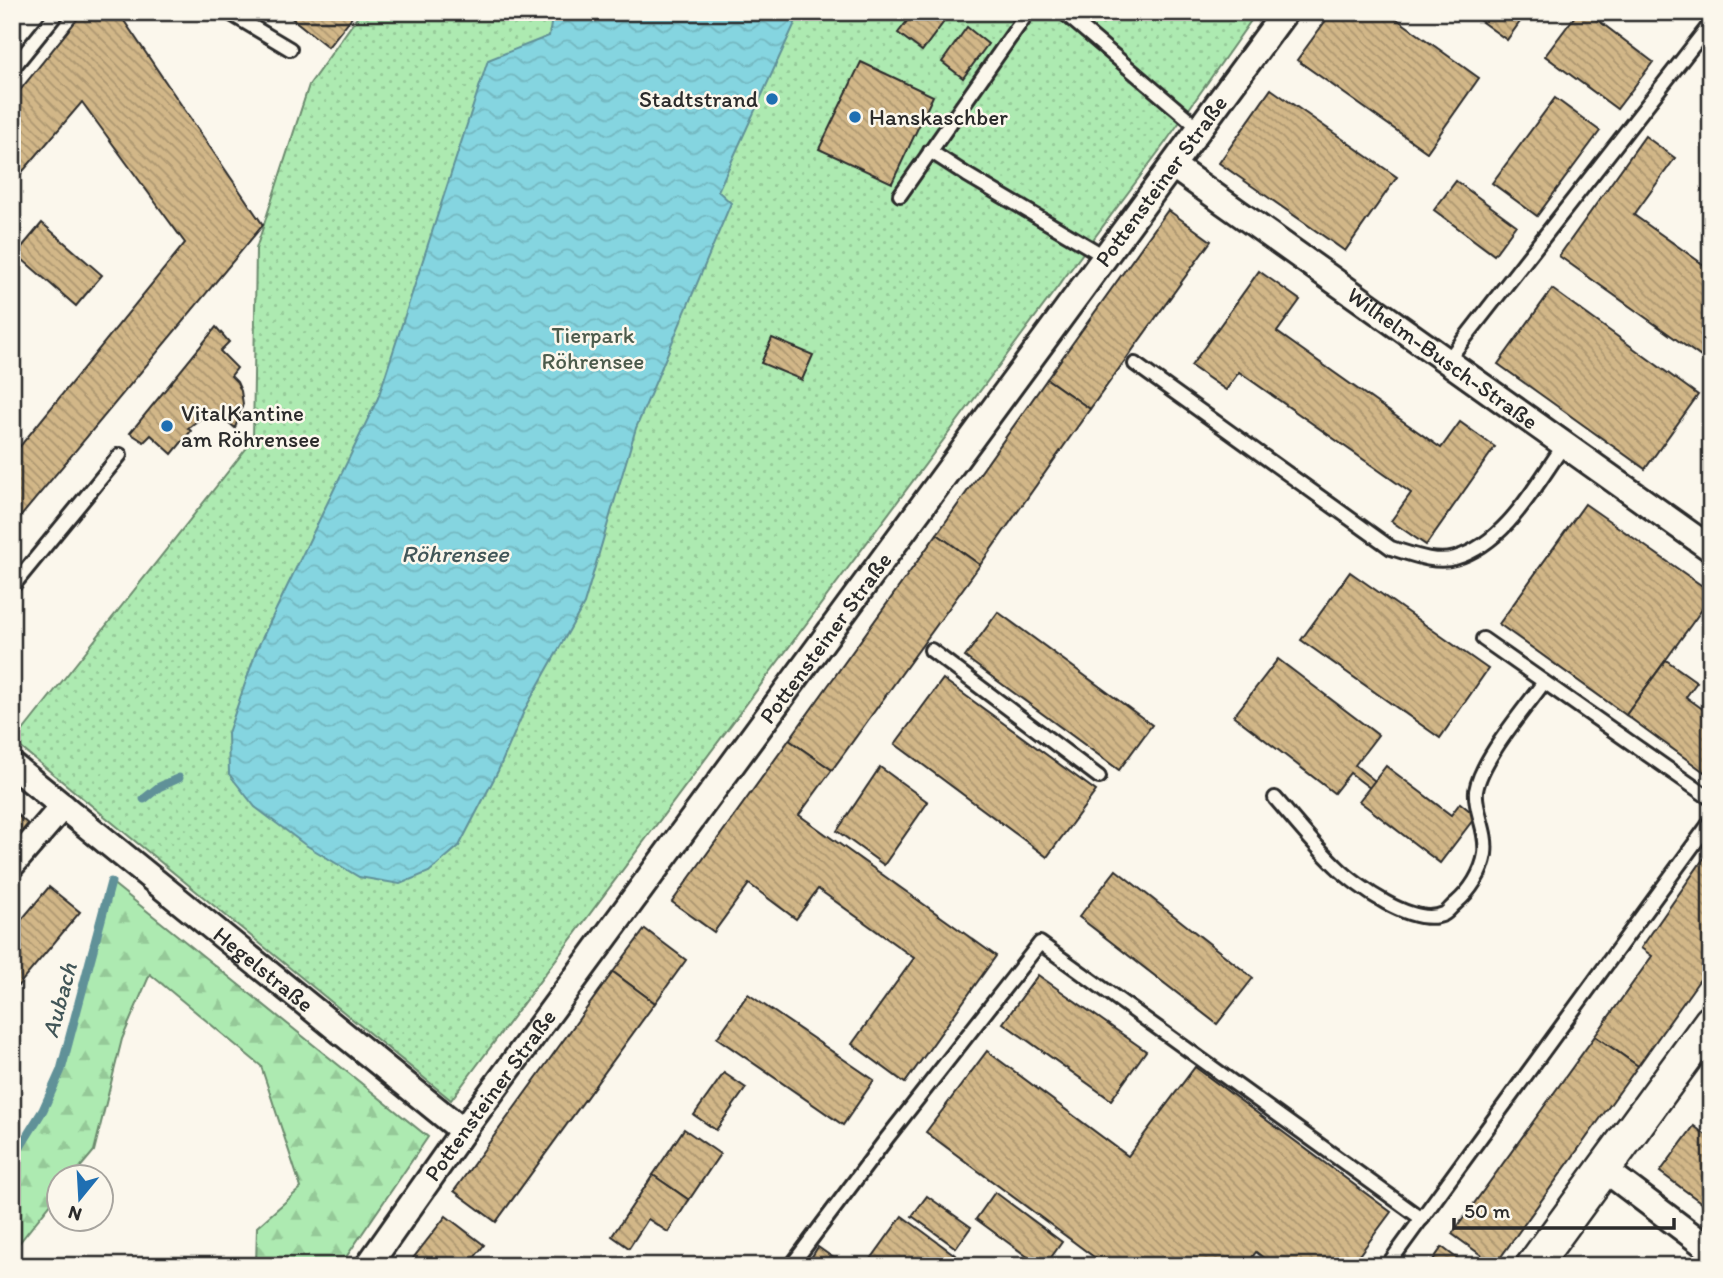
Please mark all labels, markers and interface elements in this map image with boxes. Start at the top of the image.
place label: Stadtstrand [639,85,758,113]
street label: Pottensteiner Straße [1089,90,1233,272]
marker: Stadtstrand [764,91,780,107]
place label: Hanskaschber [869,103,1008,131]
marker: Hanskaschber [847,109,863,125]
street label: Wilhelm-Busch-Straße [1342,280,1544,435]
park label: Tierpark Röhrensee [542,321,644,375]
place label: VitalKantine am Röhrensee [181,399,320,453]
marker: VitalKantine am Röhrensee [159,418,175,434]
water label: Röhrensee [401,539,510,568]
street label: Pottensteiner Straße [753,547,898,729]
street label: Hegelstraße [208,920,319,1018]
water label: Aubach [35,959,83,1041]
street label: Pottensteiner Straße [418,1003,562,1187]
north arrow [46,1162,116,1232]
scale bar [1454,1187,1674,1231]
text: 50 m [1464,1198,1511,1223]
text: N [65,1201,85,1227]

